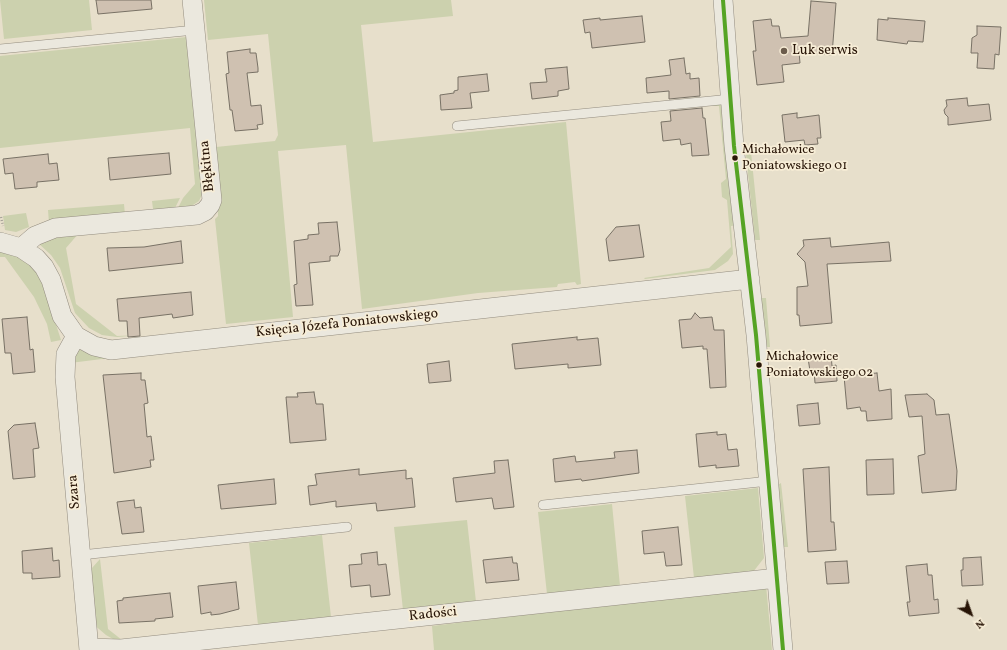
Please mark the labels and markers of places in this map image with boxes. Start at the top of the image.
place label: Luk serwis [792,43,858,59]
marker: Luk serwis [779,46,789,56]
place label: Michałowice Poniatowskiego 01 [742,143,847,174]
marker: Michałowice Poniatowskiego 01 [730,153,740,163]
place label: Michałowice Poniatowskiego 02 [766,350,873,381]
marker: Michałowice Poniatowskiego 02 [754,360,764,370]

